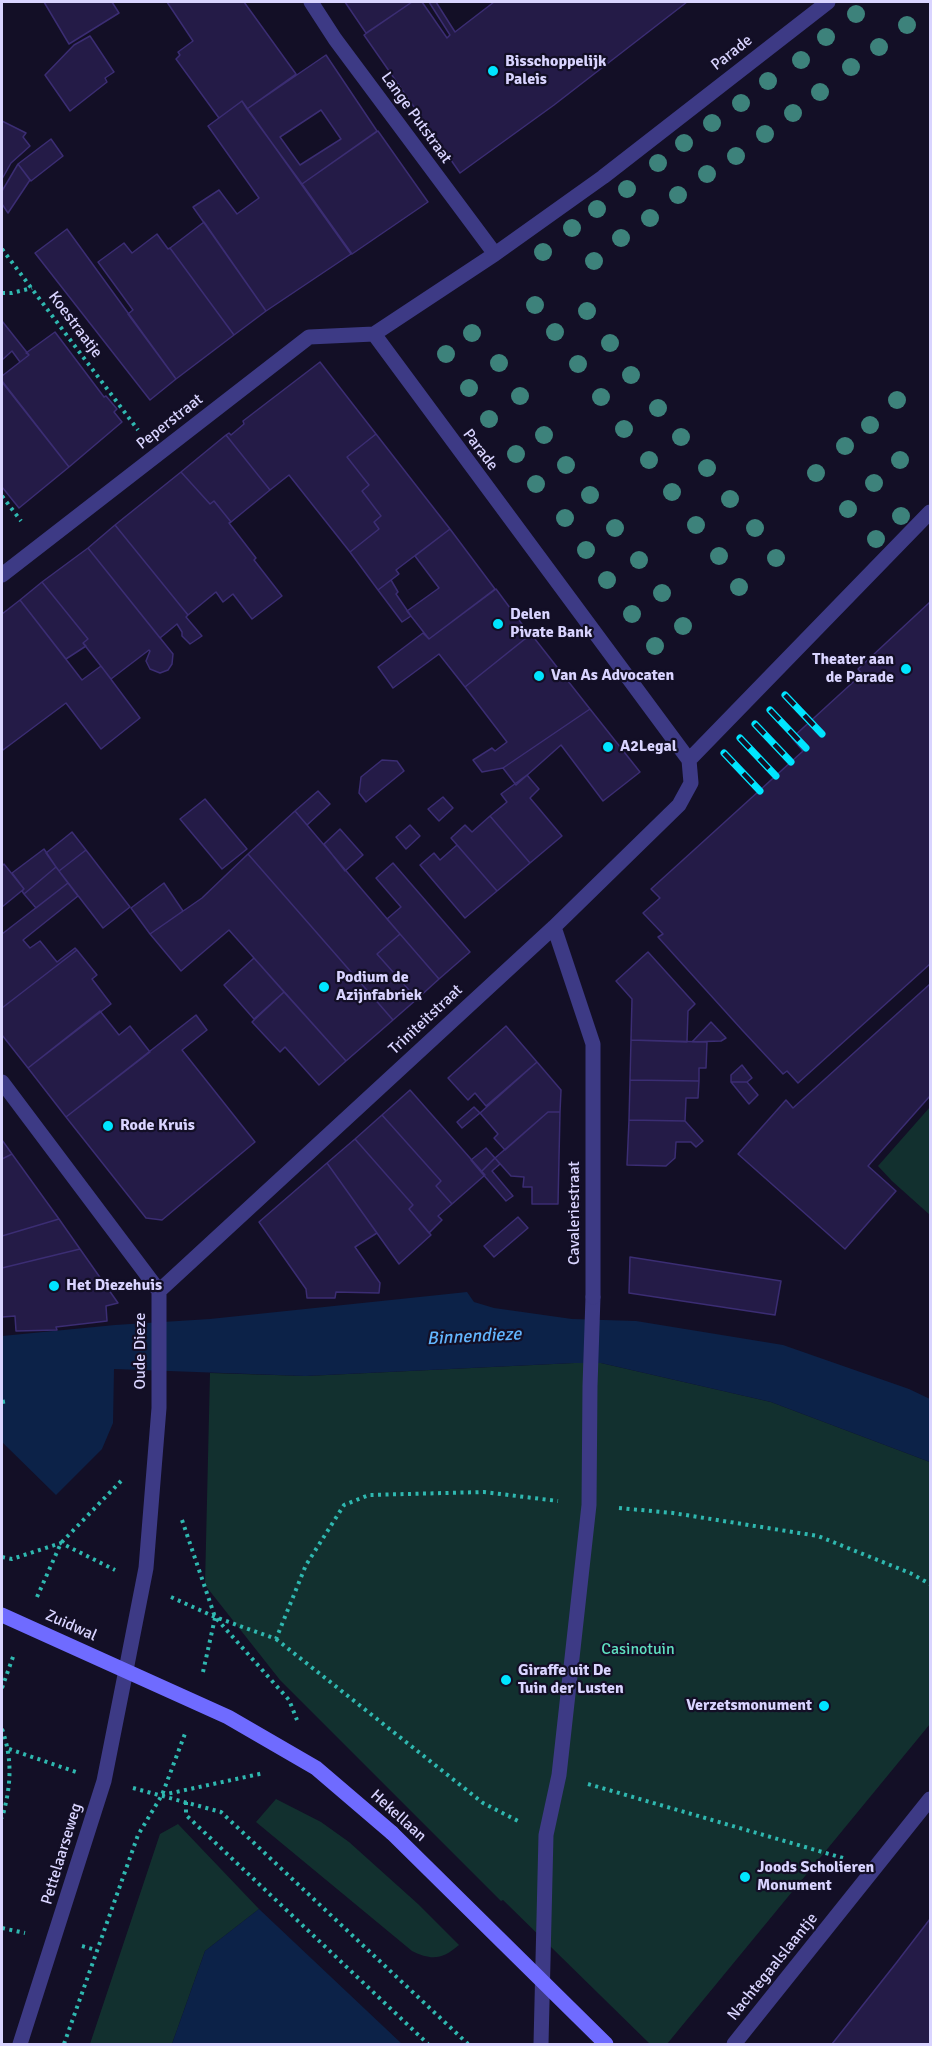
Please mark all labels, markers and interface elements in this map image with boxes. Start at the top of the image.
street label: Parade [708,31,756,75]
place label: Bisschoppelijk Paleis [505,52,606,90]
marker: Bisschoppelijk Paleis [486,64,500,78]
street label: Lange Putstraat [376,69,456,167]
street label: Koestraatje [44,288,106,362]
street label: Peperstraat [133,390,207,454]
street label: Parade [458,425,502,475]
place label: Delen Pivate Bank [510,605,592,643]
marker: Delen Pivate Bank [491,617,505,631]
place label: Theater aan de Parade [812,650,894,688]
marker: Theater aan de Parade [899,662,913,676]
place label: Van As Advocaten [551,666,674,686]
marker: Van As Advocaten [532,669,546,683]
place label: A2Legal [620,737,677,757]
marker: A2Legal [601,740,615,754]
place label: Podium de Azijnfabriek [336,968,422,1006]
marker: Podium de Azijnfabriek [317,980,331,994]
street label: Triniteitstraat [385,981,467,1059]
place label: Rode Kruis [120,1116,195,1136]
marker: Rode Kruis [101,1119,115,1133]
street label: Cavaleriestraat [565,1161,585,1265]
place label: Het Diezehuis [66,1276,162,1296]
marker: Het Diezehuis [47,1279,61,1293]
street label: Oude Dieze [131,1313,151,1389]
water label: Binnendieze [426,1324,522,1350]
street label: Zuidwal [42,1606,100,1646]
park label: Casinotuin [601,1640,675,1660]
place label: Giraffe uit De Tuin der Lusten [518,1661,624,1699]
marker: Giraffe uit De Tuin der Lusten [499,1673,513,1687]
place label: Verzetsmonument [686,1696,812,1716]
marker: Verzetsmonument [817,1699,831,1713]
street label: Hekellaan [366,1786,430,1846]
street label: Pettelaarseweg [37,1801,87,1907]
place label: Joods Scholieren Monument [757,1858,874,1896]
marker: Joods Scholieren Monument [738,1870,752,1884]
street label: Nachtegaalslaantje [724,1909,822,2025]

